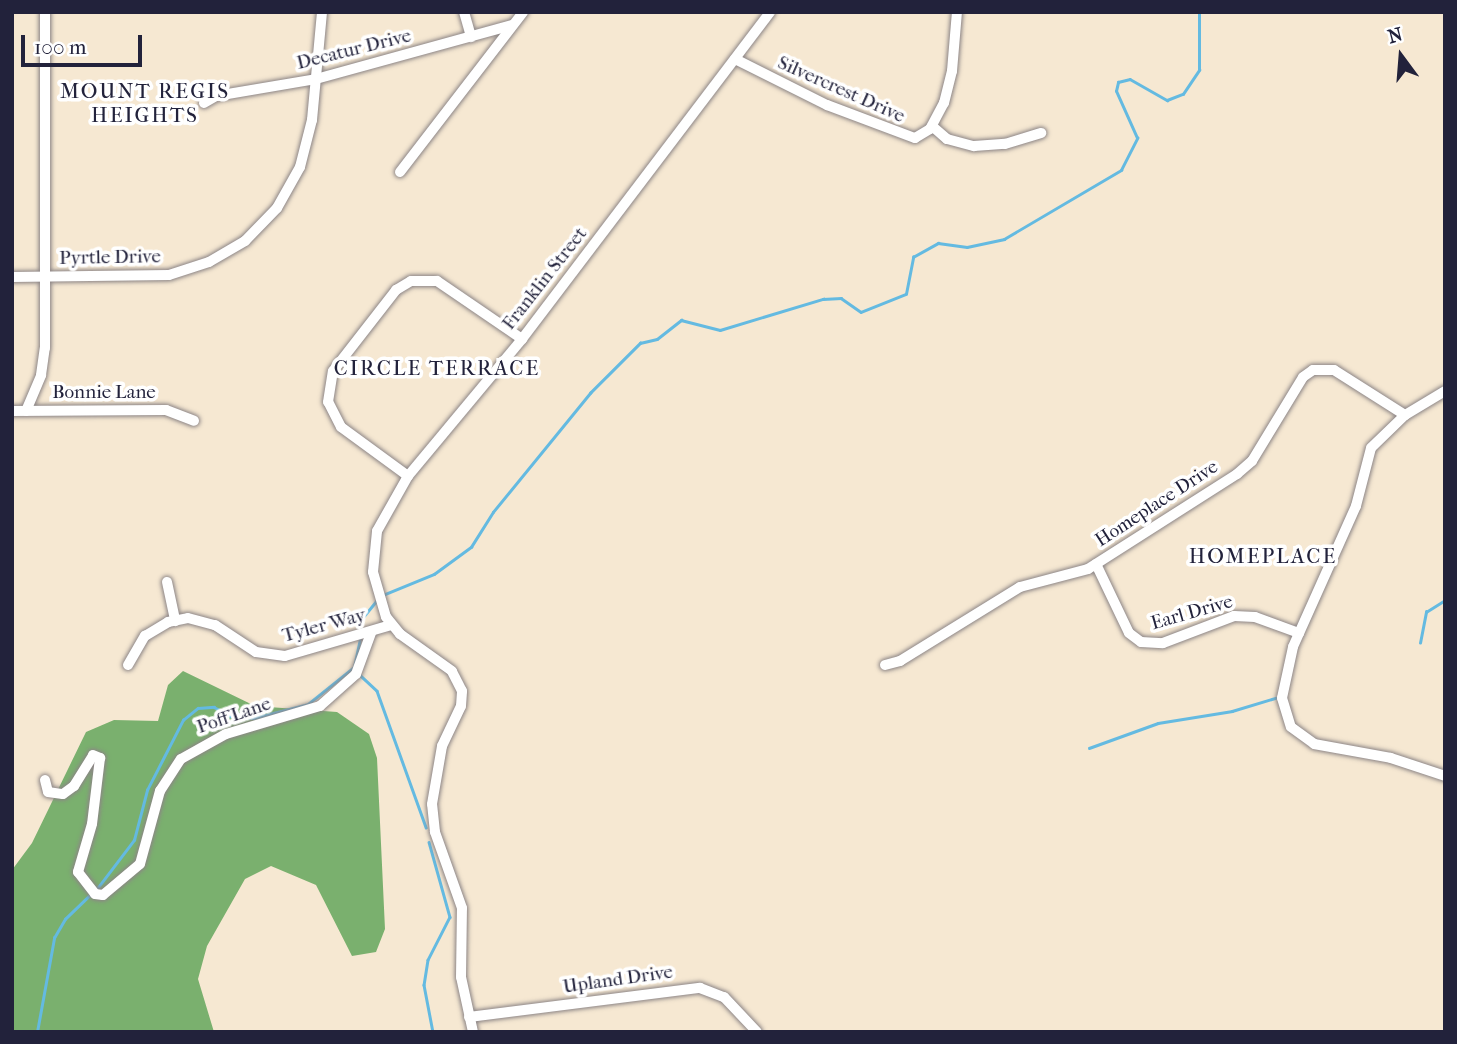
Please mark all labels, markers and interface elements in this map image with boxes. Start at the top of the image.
scale bar [24,21,145,65]
north arrow [1366,21,1436,91]
text: N [1385,23,1405,48]
street label: Decatur Drive [294,25,414,75]
text: 100 m [34,35,87,59]
street label: Silvercrest Drive [774,52,908,128]
district label: MOUNT REGIS HEIGHTS [61,78,229,128]
street label: Franklin Street [498,223,592,335]
street label: Pyrtle Drive [59,246,161,270]
district label: CIRCLE TERRACE [335,355,539,381]
street label: Bonnie Lane [52,382,156,404]
street label: Homeplace Drive [1091,456,1223,552]
district label: HOMEPLACE [1190,543,1336,569]
street label: Earl Drive [1148,590,1236,636]
street label: Tyler Way [280,604,368,648]
street label: Poff Lane [194,693,274,739]
street label: Upland Drive [562,961,674,999]

